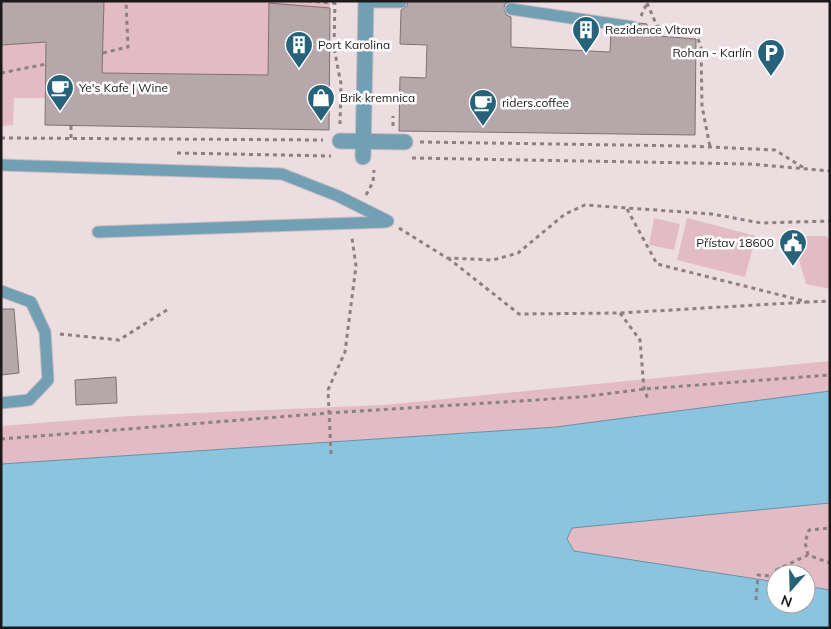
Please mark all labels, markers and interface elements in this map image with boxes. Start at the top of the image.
building icon: Rezidence Vltava [571,15,601,54]
place label: Rezidence Vltava [605,22,701,37]
building icon: Port Karolina [284,30,314,69]
place label: Port Karolina [318,37,390,52]
parking icon: Rohan - Karlín [756,38,786,77]
place label: Rohan - Karlín [672,45,752,60]
cafe icon: Ye's Kafe | Wine [45,73,75,112]
place label: Ye's Kafe | Wine [78,80,168,95]
shop icon: Brik kremnica [306,83,336,122]
cafe icon: riders.coffee [468,88,498,127]
place label: Brik kremnica [340,90,415,105]
place label: riders.coffee [502,95,569,110]
public building icon: Přístav 18600 [778,228,808,267]
place label: Přístav 18600 [696,235,774,250]
north arrow [766,564,816,614]
text: N [779,591,795,611]

